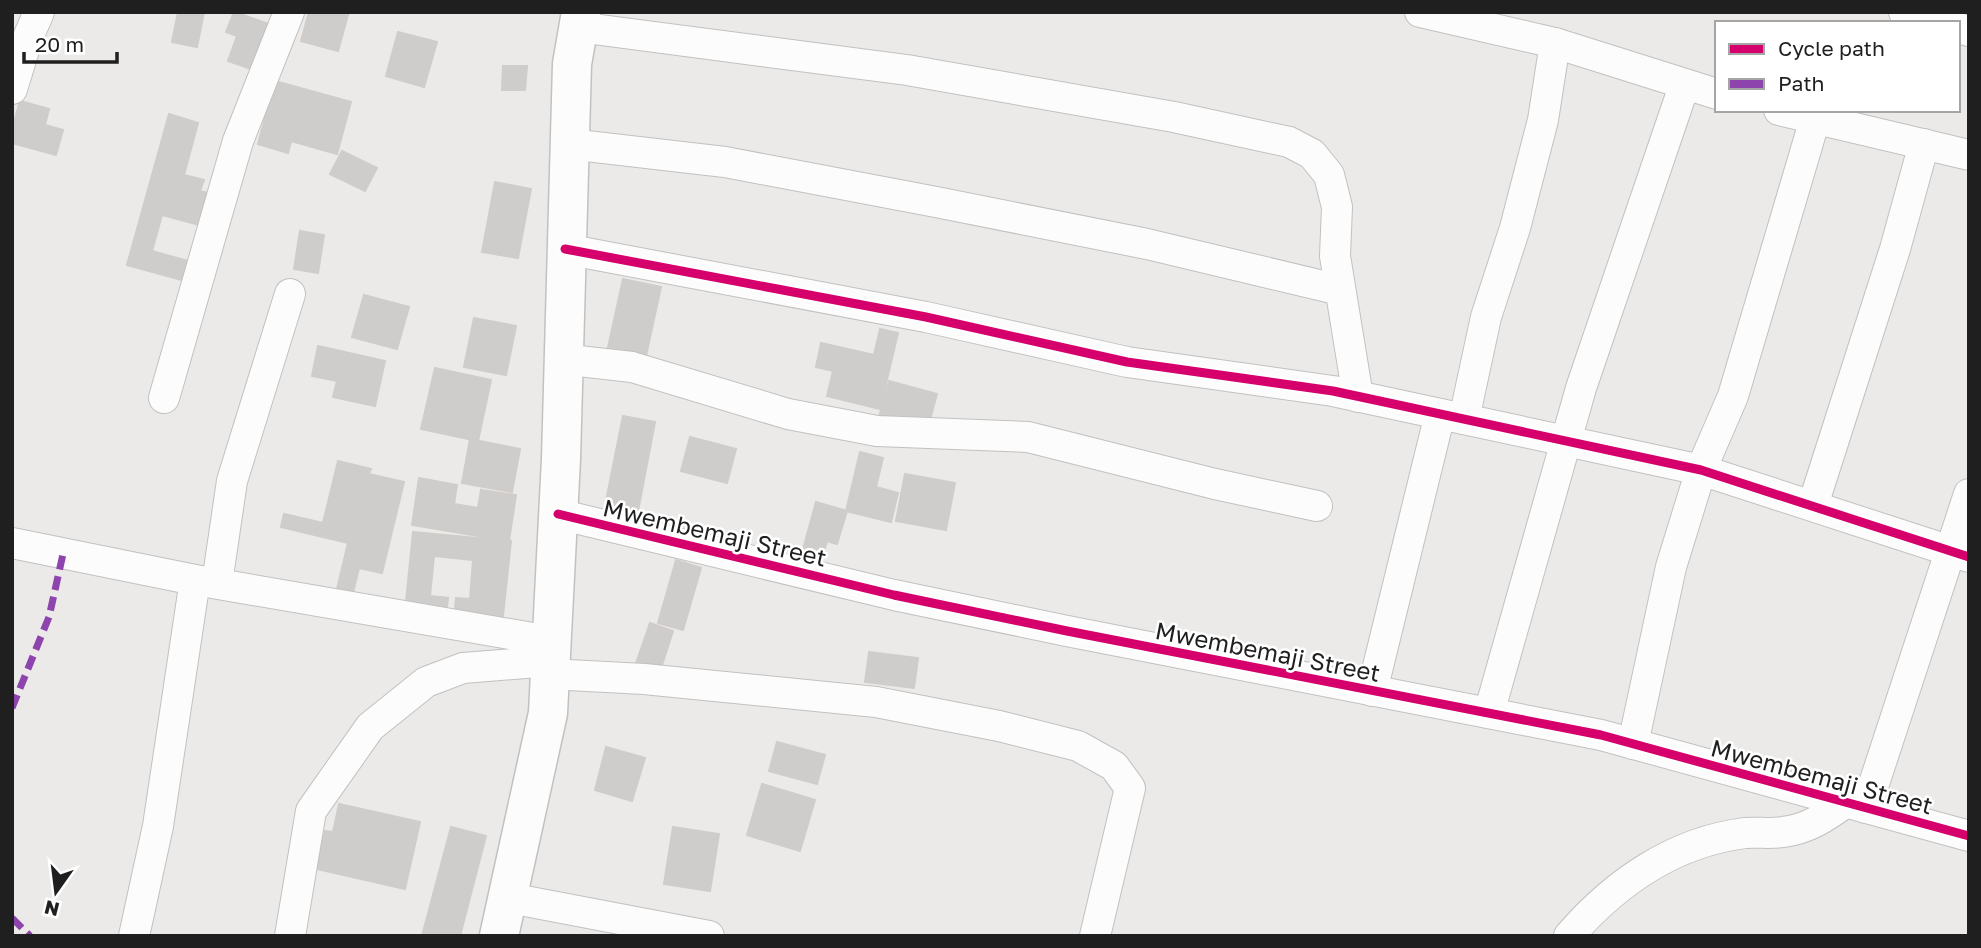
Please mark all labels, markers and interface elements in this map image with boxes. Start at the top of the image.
scale bar [24,21,117,65]
legend [1715,21,1960,112]
text: 20 m [35,31,84,57]
text: Cycle path [1778,35,1885,61]
text: Path [1778,70,1825,96]
street label: Mwembemaji Street [600,492,830,572]
street label: Mwembemaji Street [1153,615,1383,687]
street label: Mwembemaji Street [1708,732,1936,820]
north arrow [21,857,91,927]
text: N [42,896,62,922]

